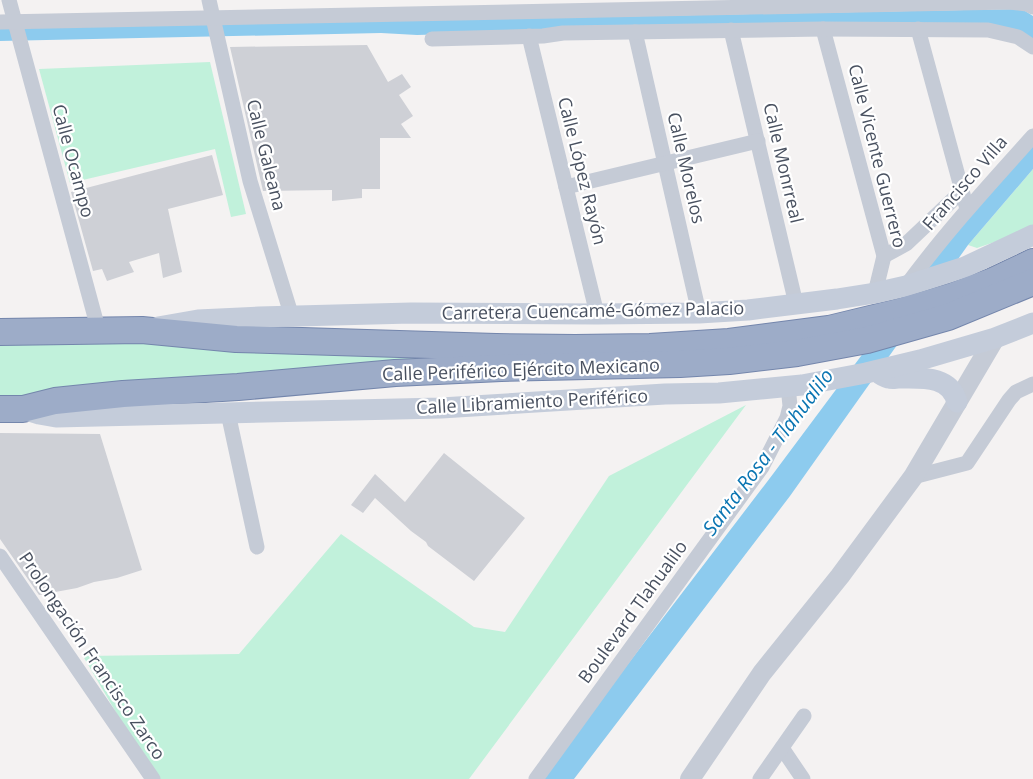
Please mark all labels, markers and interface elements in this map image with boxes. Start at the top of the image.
street label: Calle Vicente Guerrero [844,61,912,250]
street label: Calle López Rayón [553,94,613,247]
street label: Calle Galeana [242,97,292,213]
street label: Calle Monrreal [758,100,809,225]
street label: Calle Ocampo [47,101,101,220]
street label: Calle Morelos [662,110,711,226]
street label: Francisco Villa [917,130,1012,235]
street label: Carretera Cuencamé-Gómez Palacio [441,295,744,325]
street label: Calle Periférico Ejército Mexicano [382,352,660,386]
water label: Santa Rosa - Tlahualilo [696,363,839,541]
street label: Calle Libramiento Periférico [415,383,648,419]
street label: Boulevard Tlahualilo [572,535,692,688]
street label: Prolongación Francisco Zarco [14,547,171,764]

